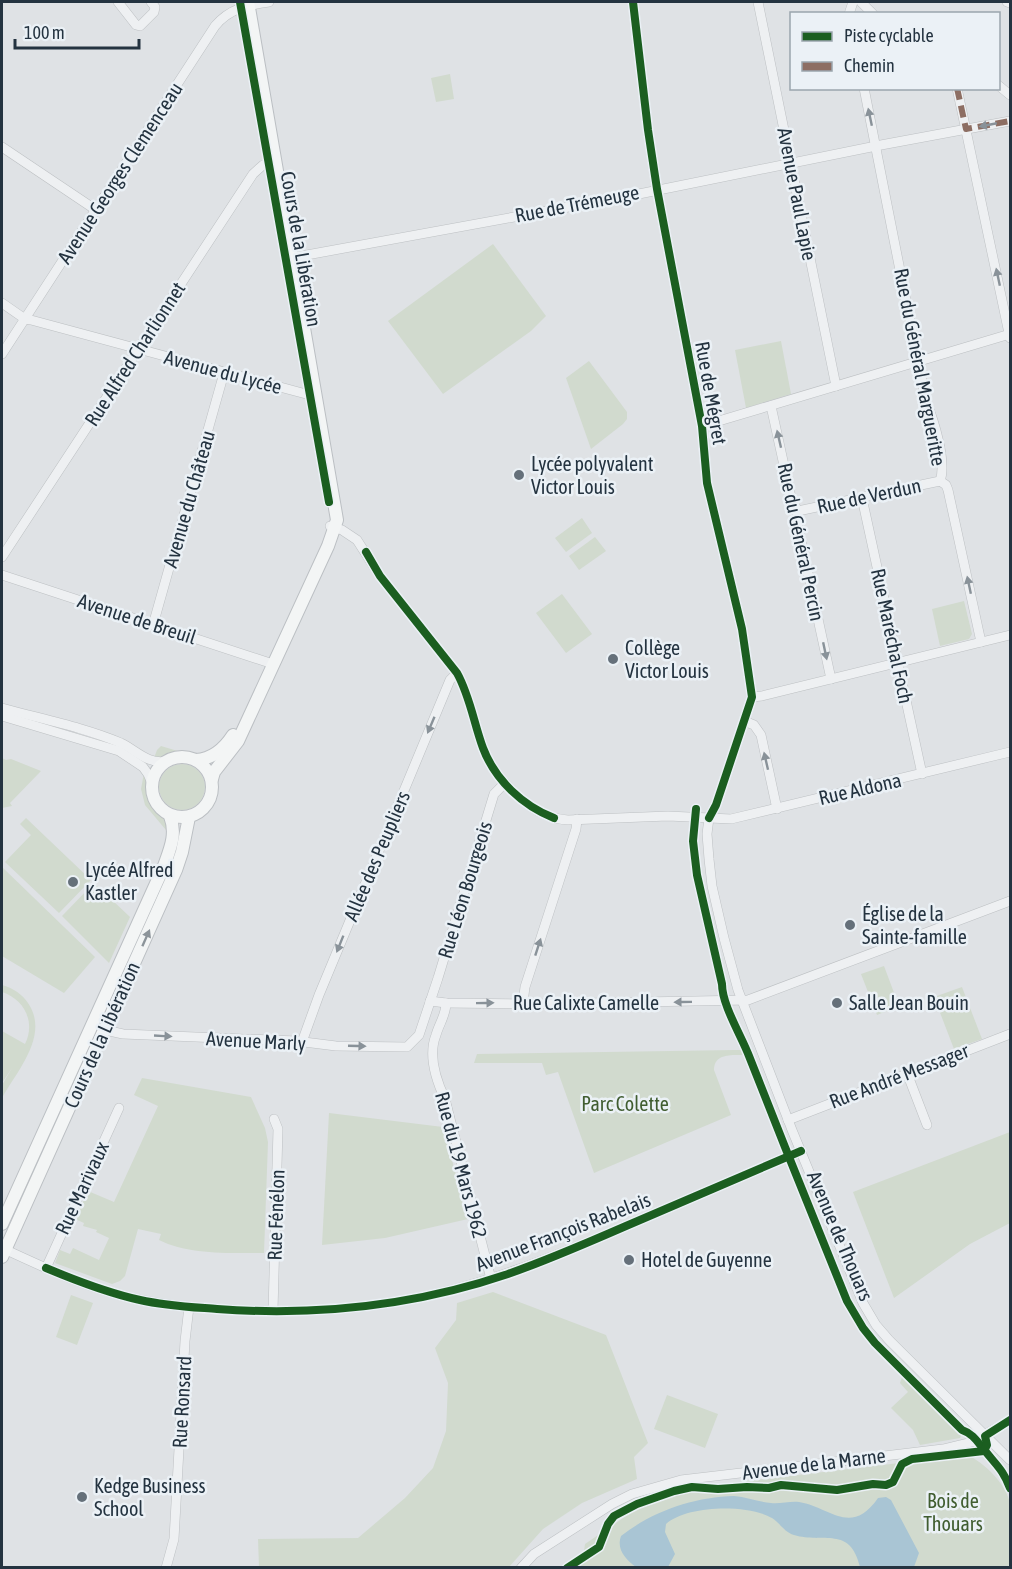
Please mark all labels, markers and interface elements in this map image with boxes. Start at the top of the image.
scale bar [15,12,140,50]
legend [790,12,1000,90]
text: 100 m [24,22,65,43]
text: Piste cyclable [844,25,934,46]
text: Chemin [844,55,895,76]
street label: Avenue Georges Clemenceau [52,78,187,268]
one-way arrow [865,107,874,126]
one-way arrow [979,121,998,130]
street label: Avenue Paul Lapie [773,126,822,262]
street label: Cours de la Libération [276,169,326,328]
street label: Rue de Trémeuge [513,180,641,227]
street label: Rue du Général Margueritte [890,266,951,468]
one-way arrow [993,267,1002,286]
street label: Rue Alfred Charlionnet [80,277,190,430]
street label: Rue de Mégret [691,339,732,447]
street label: Avenue du Lycée [162,345,284,398]
street label: Avenue du Château [158,428,219,570]
one-way arrow [773,430,783,448]
place label: Lycée polyvalent Victor Louis [531,452,654,498]
street label: Rue du Général Percin [774,461,829,623]
marker: Lycée polyvalent Victor Louis [512,468,526,482]
street label: Rue de Verdun [815,473,923,518]
street label: Rue Maréchal Foch [867,566,918,706]
one-way arrow [963,576,973,594]
street label: Avenue de Breuil [75,589,200,649]
place label: Collège Victor Louis [625,636,709,682]
one-way arrow [821,642,830,661]
marker: Collège Victor Louis [606,652,620,666]
one-way arrow [426,716,435,734]
one-way arrow [760,752,770,770]
street label: Rue Aldona [816,768,904,809]
street label: Allée des Peupliers [339,787,414,924]
street label: Rue Léon Bourgeois [433,819,496,961]
place label: Lycée Alfred Kastler [85,858,173,904]
marker: Lycée Alfred Kastler [66,875,80,889]
place label: Église de la Sainte-famille [862,902,967,948]
marker: Église de la Sainte-famille [843,918,857,932]
one-way arrow [142,929,151,947]
one-way arrow [335,935,344,953]
one-way arrow [533,938,543,956]
street label: Cours de la Libération [59,958,144,1111]
street label: Rue Calixte Camelle [513,991,659,1014]
place label: Salle Jean Bouin [849,991,969,1014]
marker: Salle Jean Bouin [830,996,844,1010]
one-way arrow [674,997,693,1007]
one-way arrow [475,998,494,1008]
street label: Avenue Marly [205,1026,307,1055]
one-way arrow [153,1032,172,1041]
street label: Rue André Messager [826,1038,973,1113]
one-way arrow [348,1042,367,1051]
street label: Rue du 19 Mars 1962 [431,1089,492,1241]
park label: Parc Colette [581,1092,669,1115]
street label: Rue Marivaux [50,1138,113,1238]
street label: Avenue de Thouars [803,1167,878,1304]
street label: Rue Fénélon [262,1169,289,1261]
street label: Avenue François Rabelais [472,1188,654,1276]
place label: Hotel de Guyenne [641,1248,772,1271]
marker: Hotel de Guyenne [622,1253,636,1267]
street label: Rue Ronsard [168,1355,195,1449]
street label: Avenue de la Marne [741,1443,887,1484]
place label: Kedge Business School [94,1474,206,1520]
park label: Bois de Thouars [923,1489,983,1535]
marker: Kedge Business School [75,1490,89,1504]

